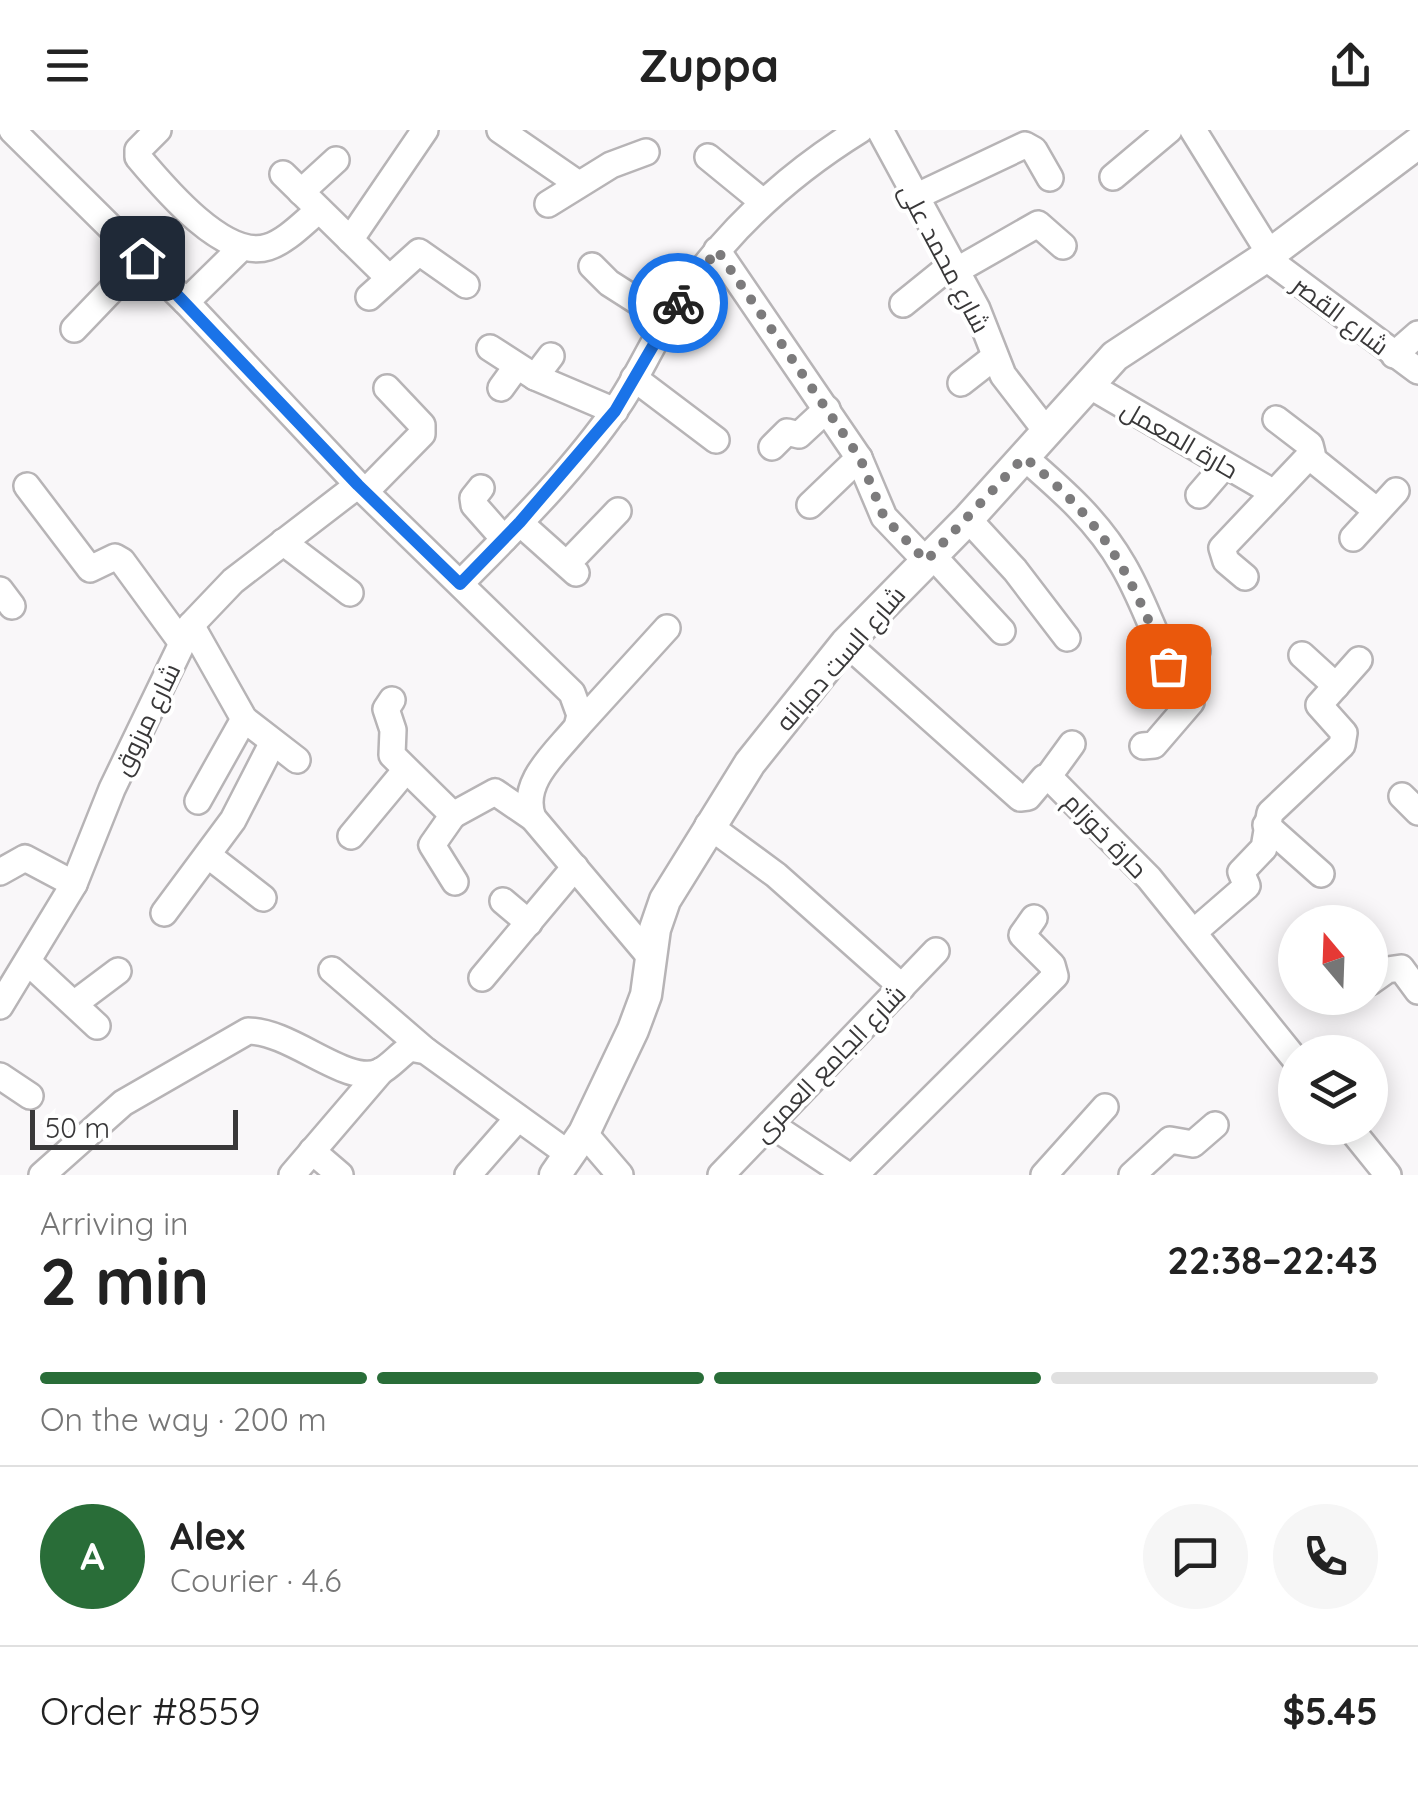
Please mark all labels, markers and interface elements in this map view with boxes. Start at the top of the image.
text: Zuppa [639,37,779,93]
icon: menu [40,38,95,93]
icon: share [1323,38,1378,93]
street label: شارع محمد على [891,178,997,339]
pin [100,216,185,301]
icon: home [115,231,170,286]
courier [628,253,728,353]
street label: شارع القصر [1284,267,1395,363]
icon: bike [651,276,706,331]
street label: حارة المعمل [1116,393,1244,485]
street label: شارع الست دميانه [769,579,913,738]
pin [1126,624,1211,709]
icon: bag [1141,639,1196,694]
street label: شارع مرزوق [106,658,188,781]
street label: حارة خوزام [1056,786,1154,886]
north arrow [1278,905,1388,1015]
map controls [1278,905,1388,1145]
street label: شارع الجامع العمرى [746,978,913,1149]
button: layers [1278,1035,1388,1145]
scale bar [30,1105,238,1150]
text: 50 m [45,1110,110,1145]
text: Arriving in [40,1203,189,1243]
text: 22:38–22:43 [1167,1236,1378,1284]
text: 2 min [40,1240,209,1321]
text: On the way · 200 m [40,1399,327,1439]
button: chat [1143,1504,1248,1609]
button: phone [1273,1504,1378,1609]
text: Alex [170,1512,245,1560]
text: A [80,1532,105,1580]
text: Courier · 4.6 [170,1560,342,1600]
text: Order #8559 [40,1687,260,1735]
text: $5.45 [1282,1687,1378,1735]

